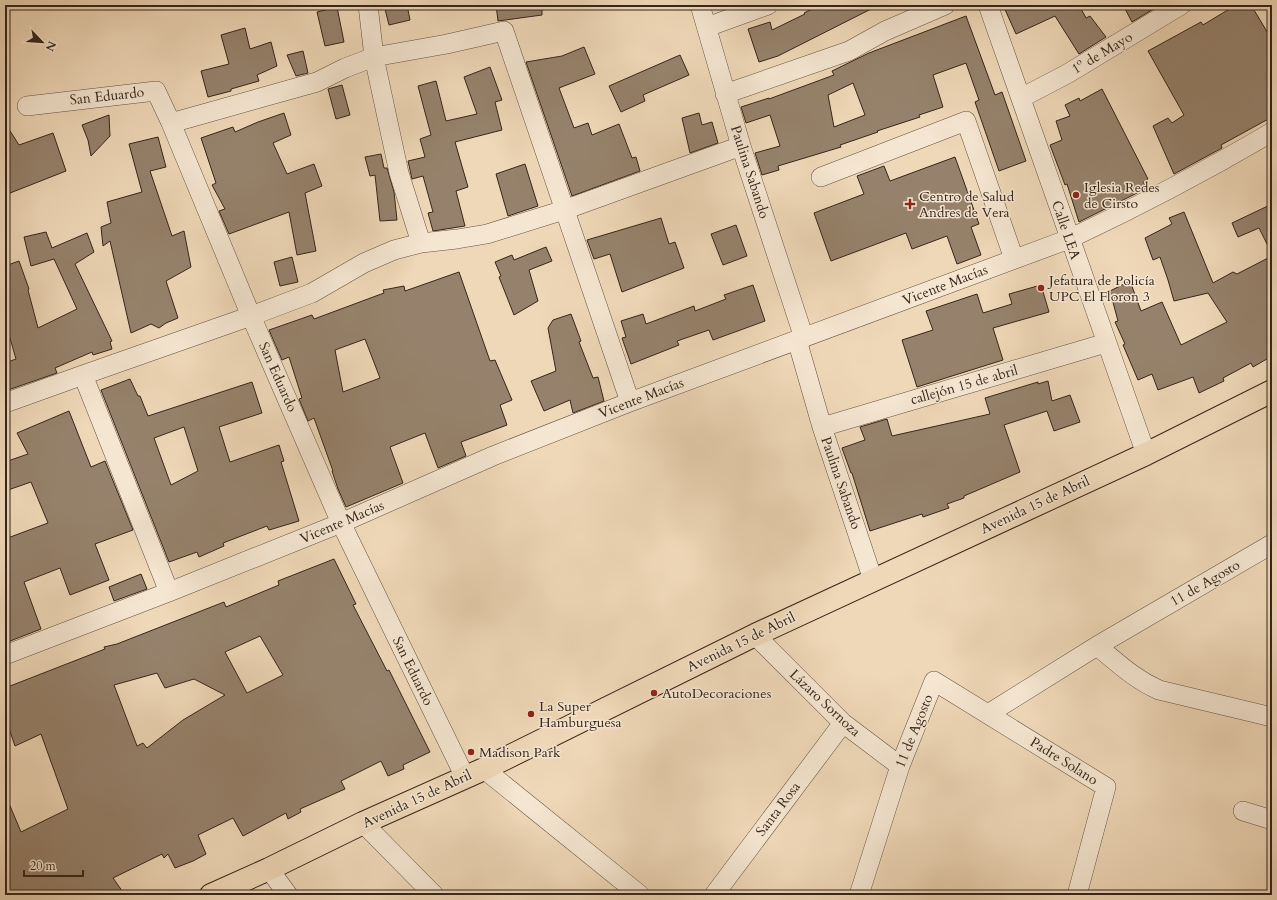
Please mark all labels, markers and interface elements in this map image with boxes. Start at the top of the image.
north arrow [22,22,62,62]
street label: 1º de Mayo [1068,27,1136,79]
text: N [42,39,59,54]
street label: San Eduardo [69,83,146,109]
street label: Paulina Sabando [726,123,774,221]
place label: Iglesia Redes de Cirsto [1084,178,1160,213]
place label: Centro de Salud Andres de Vera [919,187,1015,222]
marker: Iglesia Redes de Cirsto [1071,190,1081,200]
marker: Centro de Salud Andres de Vera [904,198,916,210]
street label: Calle LEA [1047,198,1085,262]
street label: Vicente Macías [900,260,991,310]
place label: Jefatura de Policía UPC El Floron 3 [1047,271,1155,306]
marker: Jefatura de Policía UPC El Floron 3 [1036,283,1046,293]
street label: San Eduardo [254,339,302,415]
street label: callejón 15 de abril [908,360,1020,409]
street label: Vicente Macías [596,373,687,423]
street label: Paulina Sabando [816,434,866,532]
street label: Avenida 15 de Abril [977,471,1093,539]
street label: Vicente Macías [297,496,387,548]
street label: 11 de Agosto [1167,555,1244,611]
street label: Avenida 15 de Abril [684,607,799,676]
street label: San Eduardo [388,633,438,709]
street label: Lázaro Sornoza [785,665,865,741]
place label: AutoDecoraciones [662,684,772,703]
marker: AutoDecoraciones [649,688,659,698]
street label: 11 de Agosto [891,691,938,771]
place label: La Super Hamburguesa [539,697,622,732]
marker: La Super Hamburguesa [526,709,536,719]
street label: Padre Solano [1026,733,1102,790]
place label: Madison Park [479,743,561,762]
marker: Madison Park [466,747,476,757]
street label: Avenida 15 de Abril [359,765,475,833]
street label: Santa Rosa [751,778,805,840]
scale bar [24,852,83,878]
text: 20 m [30,858,57,874]

